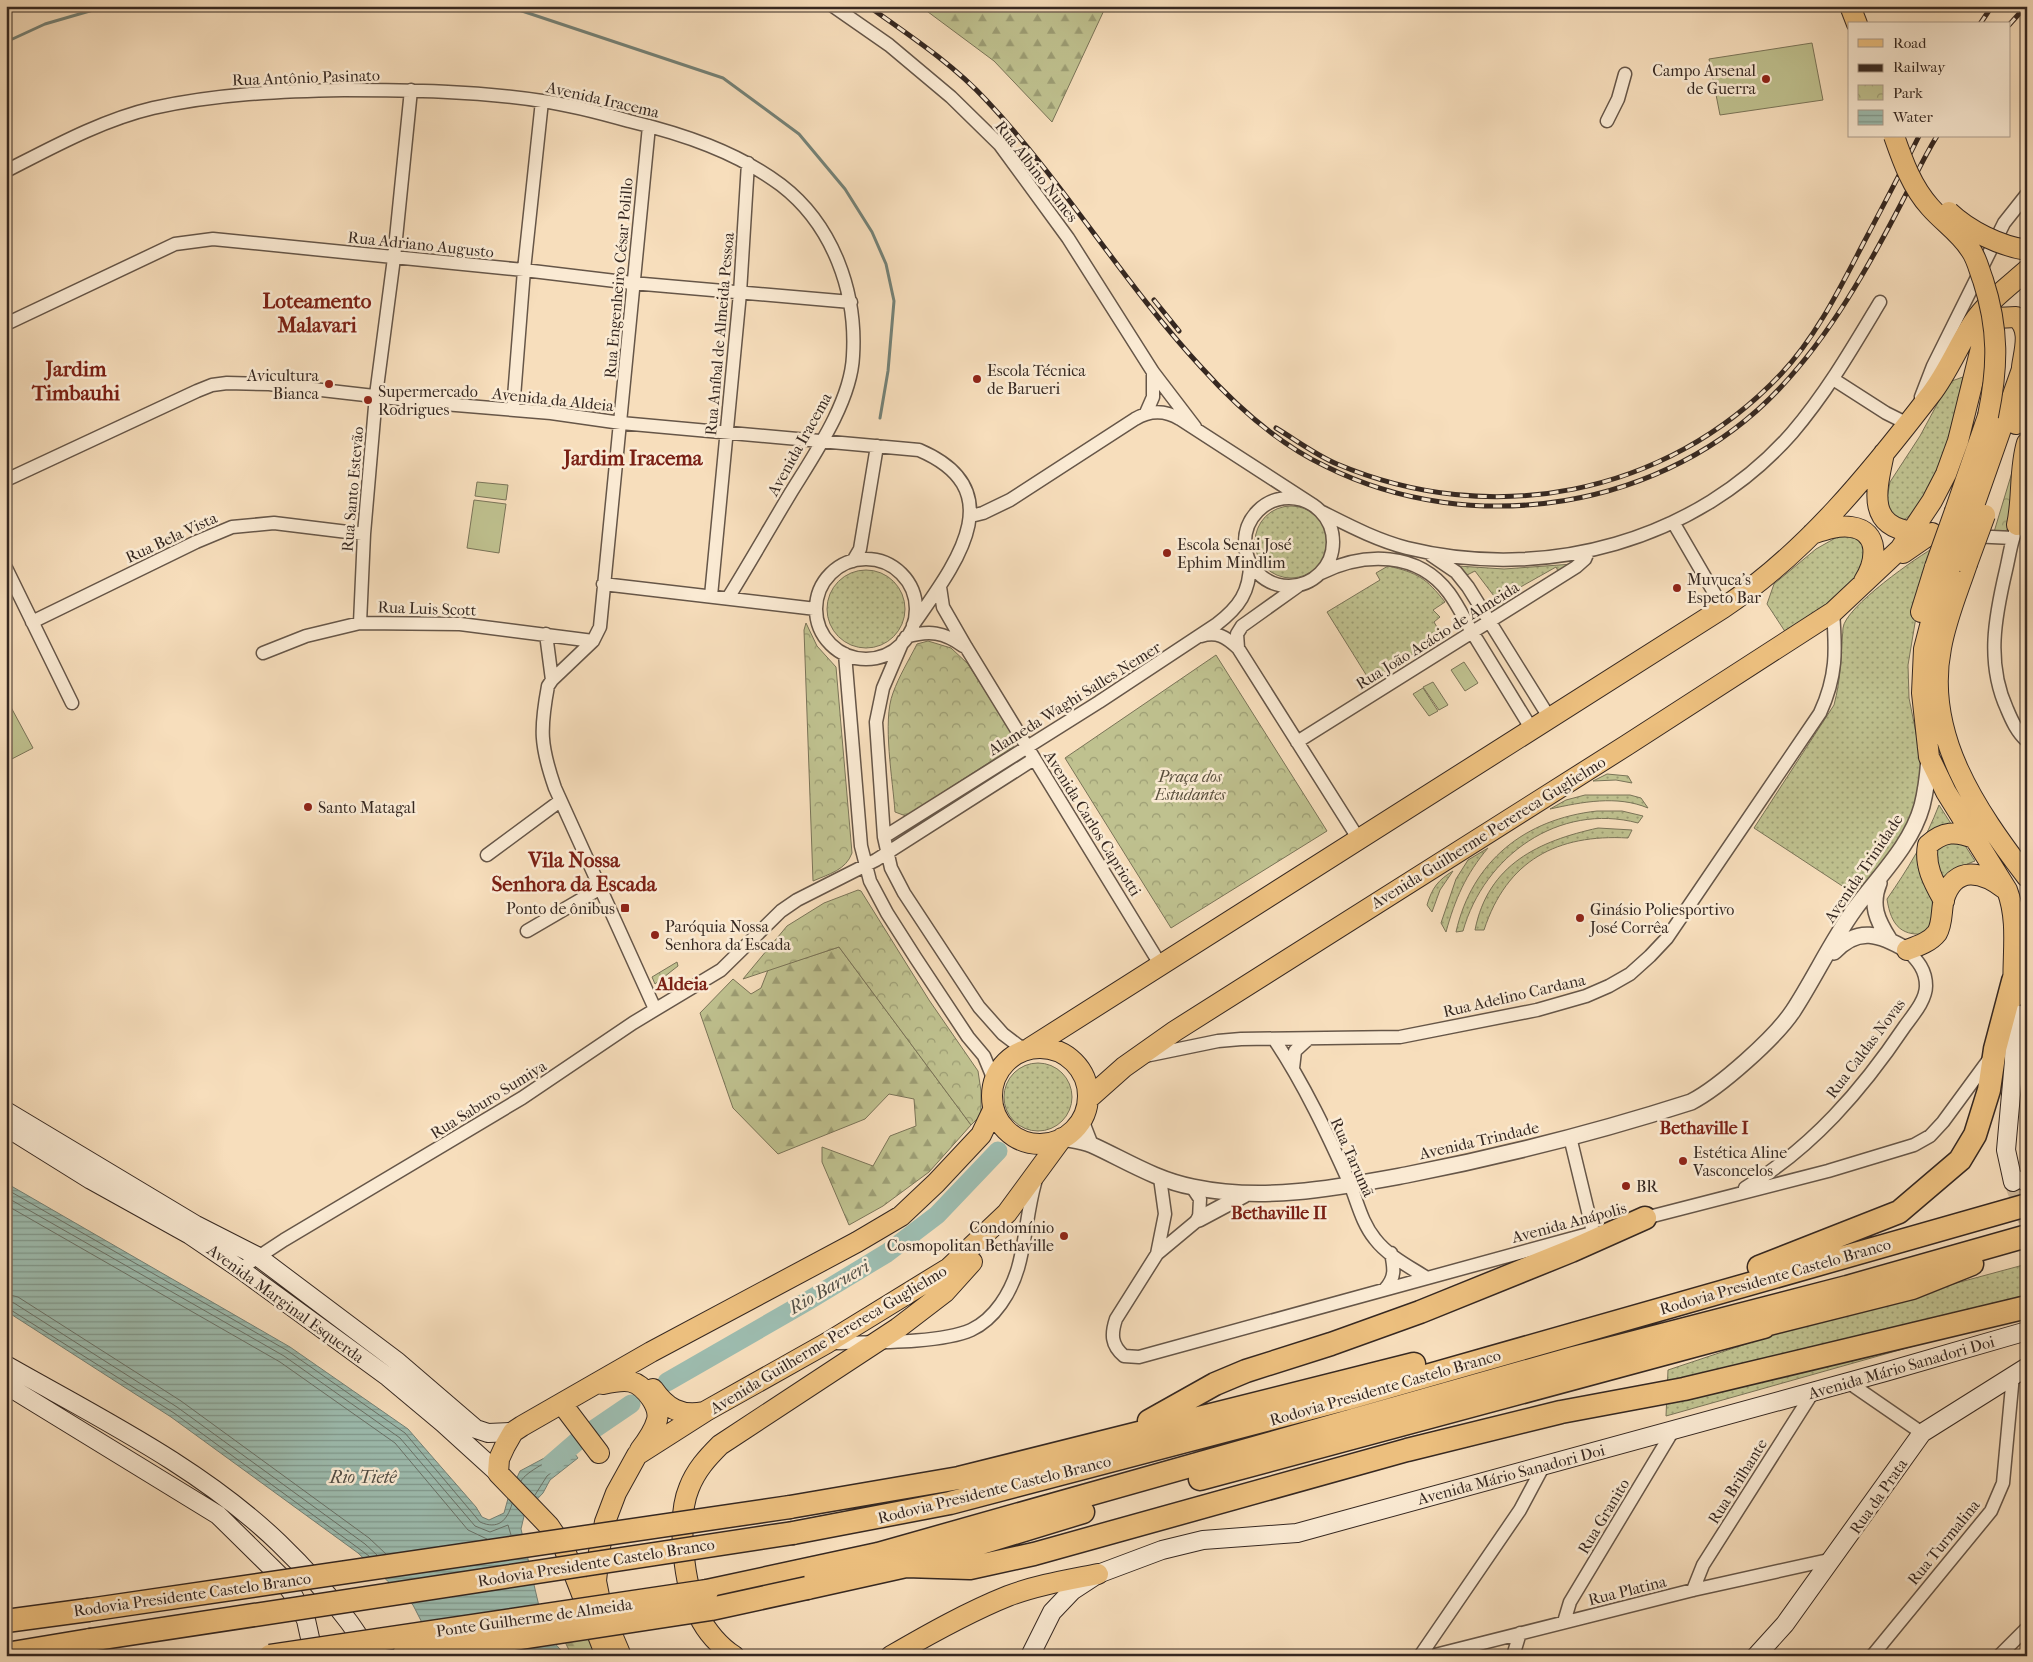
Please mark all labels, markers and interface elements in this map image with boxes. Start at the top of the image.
legend [1848,22,2010,138]
text: Road [1893,34,1927,52]
text: Railway [1893,58,1946,76]
place label: Campo Arsenal de Guerra [1652,61,1757,98]
street label: Rua Antônio Pasinato [232,65,380,90]
marker: Campo Arsenal de Guerra [1760,73,1772,85]
street label: Avenida Iracema [544,77,662,122]
text: Park [1893,84,1923,102]
text: Water [1892,108,1933,126]
street label: Rua Albino Nunes [991,117,1082,226]
street label: Rua Engenheiro César Polillo [600,177,637,379]
street label: Rua Adriano Augusto [347,227,495,262]
street label: Rua Aníbal de Almeida Pessoa [701,231,738,436]
district label: Loteamento Malavari [263,289,372,337]
district label: Jardim Timbauhi [31,357,121,405]
place label: Escola Técnica de Barueri [987,361,1086,398]
place label: Avicultura Bianca [246,366,320,403]
marker: Escola Técnica de Barueri [971,373,983,385]
marker: Avicultura Bianca [323,378,335,390]
place label: Supermercado Rodrigues [378,382,478,419]
street label: Avenida da Aldeia [490,384,615,415]
street label: Avenida Iracema [763,389,836,500]
marker: Supermercado Rodrigues [362,394,374,406]
street label: Rua Santo Estevão [338,426,367,553]
district label: Jardim Iracema [561,446,704,470]
street label: Rua Bela Vista [122,508,221,567]
place label: Escola Senai José Ephim Mindlim [1177,535,1292,572]
marker: Escola Senai José Ephim Mindlim [1161,547,1173,559]
place label: Muvuca's Espeto Bar [1687,570,1761,607]
street label: Rua João Acácio de Almeida [1352,577,1523,693]
marker: Muvuca's Espeto Bar [1671,582,1683,594]
street label: Rua Luis Scott [377,597,477,620]
street label: Alameda Waghi Salles Nemer [984,637,1164,760]
street label: Avenida Carlos Capriotti [1039,746,1145,900]
street label: Avenida Guilherme Perereca Guglielmo [1367,752,1609,913]
park label: Praça dos Estudantes [1154,767,1227,804]
place label: Santo Matagal [318,798,416,817]
marker: Santo Matagal [302,801,314,813]
street label: Avenida Trinidade [1819,810,1907,927]
district label: Vila Nossa Senhora da Escada [491,848,658,896]
place label: Ponto de ônibus [506,899,615,918]
place label: Ginásio Poliesportivo José Corrêa [1588,900,1734,937]
marker: Ponto de ônibus [619,902,631,914]
marker: Ginásio Poliesportivo José Corrêa [1574,912,1586,924]
place label: Paróquia Nossa Senhora da Escada [665,917,791,954]
marker: Paróquia Nossa Senhora da Escada [649,929,661,941]
street label: Rua Adelino Cardana [1441,970,1588,1021]
district label: Aldeia [655,973,709,995]
street label: Rua Caldas Novas [1822,995,1909,1102]
street label: Rua Saburo Sumiya [427,1056,550,1143]
street label: Rua Tarumã [1327,1115,1379,1200]
street label: Avenida Trindade [1416,1117,1541,1164]
district label: Bethaville I [1659,1118,1749,1139]
place label: Estética Aline Vasconcelos [1692,1143,1787,1180]
marker: Estética Aline Vasconcelos [1677,1155,1689,1167]
place label: BR [1636,1177,1659,1196]
marker: BR [1620,1180,1632,1192]
street label: Avenida Anápolis [1509,1198,1629,1247]
district label: Bethaville II [1231,1203,1327,1224]
place label: Condomínio Cosmopolitan Bethaville [887,1218,1054,1255]
marker: Condomínio Cosmopolitan Bethaville [1058,1230,1070,1242]
street label: Rodovia Presidente Castelo Branco [1657,1234,1893,1319]
street label: Avenida Marginal Esquerda [203,1239,368,1367]
water label: Rio Barueri [784,1255,875,1319]
street label: Avenida Guilherme Perereca Guglielmo [706,1261,950,1418]
street label: Avenida Mário Sanadori Doi [1805,1332,1997,1403]
street label: Rodovia Presidente Castelo Branco [1267,1345,1503,1430]
street label: Rua Brilhante [1704,1435,1771,1527]
street label: Avenida Mário Sanadori Doi [1414,1440,1607,1509]
street label: Rodovia Presidente Castelo Branco [876,1451,1113,1528]
street label: Rua da Prata [1845,1454,1912,1538]
water label: Rio Tietê [329,1467,397,1488]
street label: Rua Granito [1574,1475,1633,1557]
street label: Rua Turmalina [1903,1495,1984,1589]
street label: Rodovia Presidente Castelo Branco [476,1534,716,1591]
street label: Rodovia Presidente Castelo Branco [72,1568,312,1621]
street label: Rua Platina [1586,1571,1669,1609]
street label: Ponte Guilherme de Almeida [435,1594,634,1641]

